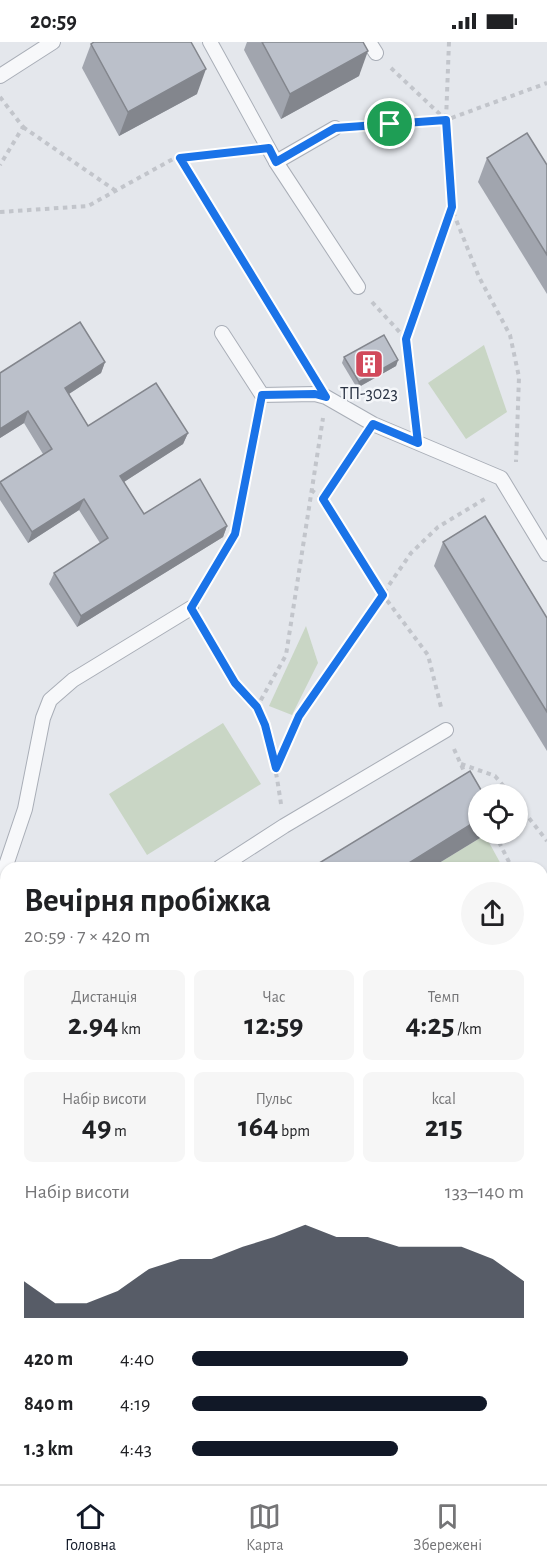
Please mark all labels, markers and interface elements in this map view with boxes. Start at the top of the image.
text: 20:59 [30,10,77,32]
pin [364,98,415,149]
icon: arrive [373,107,406,140]
building icon: ТП-3023 [353,348,385,380]
place label: ТП-3023 [340,385,398,403]
map controls [468,784,528,844]
button: locate [468,784,528,844]
button: share [461,882,524,945]
text: Вечірня пробіжка [24,885,271,918]
text: 20:59 · 7 × 420 m [24,926,150,946]
text: Дистанція [71,989,137,1005]
text: Час [263,989,285,1005]
text: Темп [428,989,460,1005]
text: 2.94 [68,1010,118,1040]
text: 12:59 [244,1010,304,1040]
text: 4:25 [405,1010,455,1040]
text: km [118,1021,141,1037]
text: /km [455,1021,482,1037]
text: Набір висоти [62,1091,147,1107]
text: Пульс [255,1091,293,1107]
text: kcal [431,1091,456,1107]
text: 49 [82,1112,111,1142]
text: 164 [238,1112,278,1142]
text: 215 [425,1112,463,1142]
text: m [111,1123,127,1139]
text: bpm [278,1123,310,1139]
text: Набір висоти [24,1182,130,1202]
text: 133–140 m [445,1182,524,1202]
text: 420 m [24,1349,73,1369]
text: 4:40 [120,1349,154,1369]
text: 840 m [24,1394,74,1414]
text: 4:19 [120,1394,150,1414]
text: 1.3 km [24,1439,73,1459]
text: 4:43 [120,1439,152,1459]
tab: Головна [65,1500,116,1555]
tab: Карта [246,1500,283,1555]
tab: Збережені [413,1500,482,1555]

